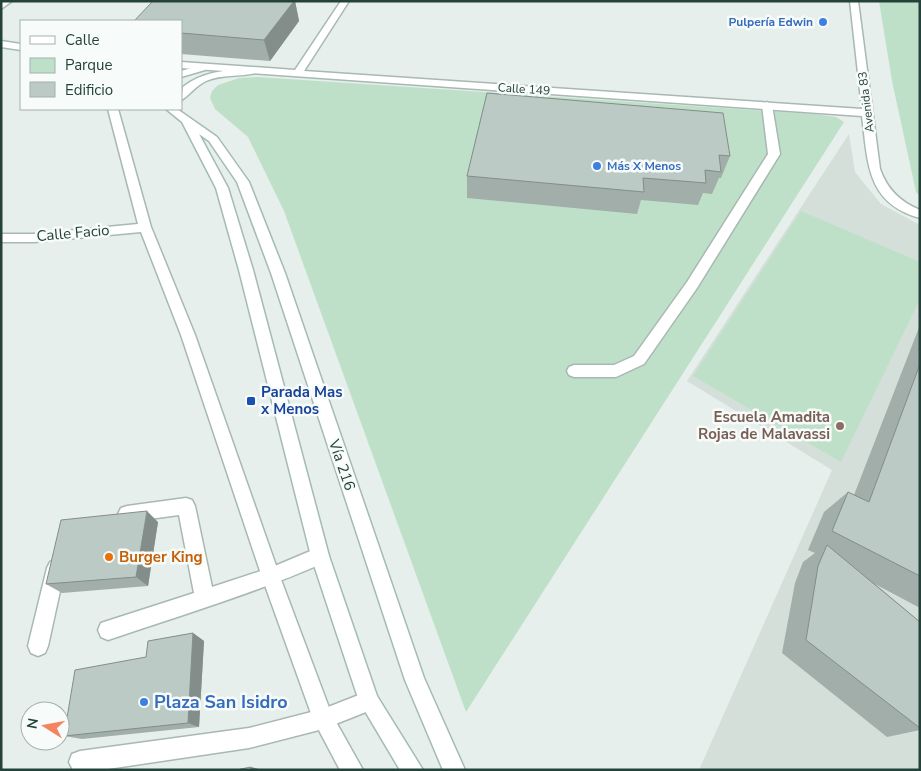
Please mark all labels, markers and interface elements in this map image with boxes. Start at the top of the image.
place label: Pulpería Edwin [729,14,813,30]
marker: Pulpería Edwin [817,16,829,28]
legend [20,20,182,110]
text: Calle [65,30,100,50]
text: Parque [65,55,113,75]
street label: Avenida 83 [854,71,878,133]
street label: Calle 149 [497,79,551,99]
text: Edificio [65,80,113,100]
place label: Más X Menos [607,158,681,174]
marker: Más X Menos [591,160,603,172]
street label: Calle Facio [36,220,110,246]
place label: Parada Mas x Menos [260,382,342,419]
marker: Parada Mas x Menos [245,395,257,407]
place label: Escuela Amadita Rojas de Malavassi [698,407,830,444]
marker: Escuela Amadita Rojas de Malavassi [834,420,846,432]
street label: Vía 216 [324,436,360,493]
place label: Burger King [119,547,203,567]
marker: Burger King [103,551,115,563]
place label: Plaza San Isidro [154,690,288,714]
marker: Plaza San Isidro [138,696,150,708]
north arrow [20,701,70,751]
text: N [22,717,43,731]

